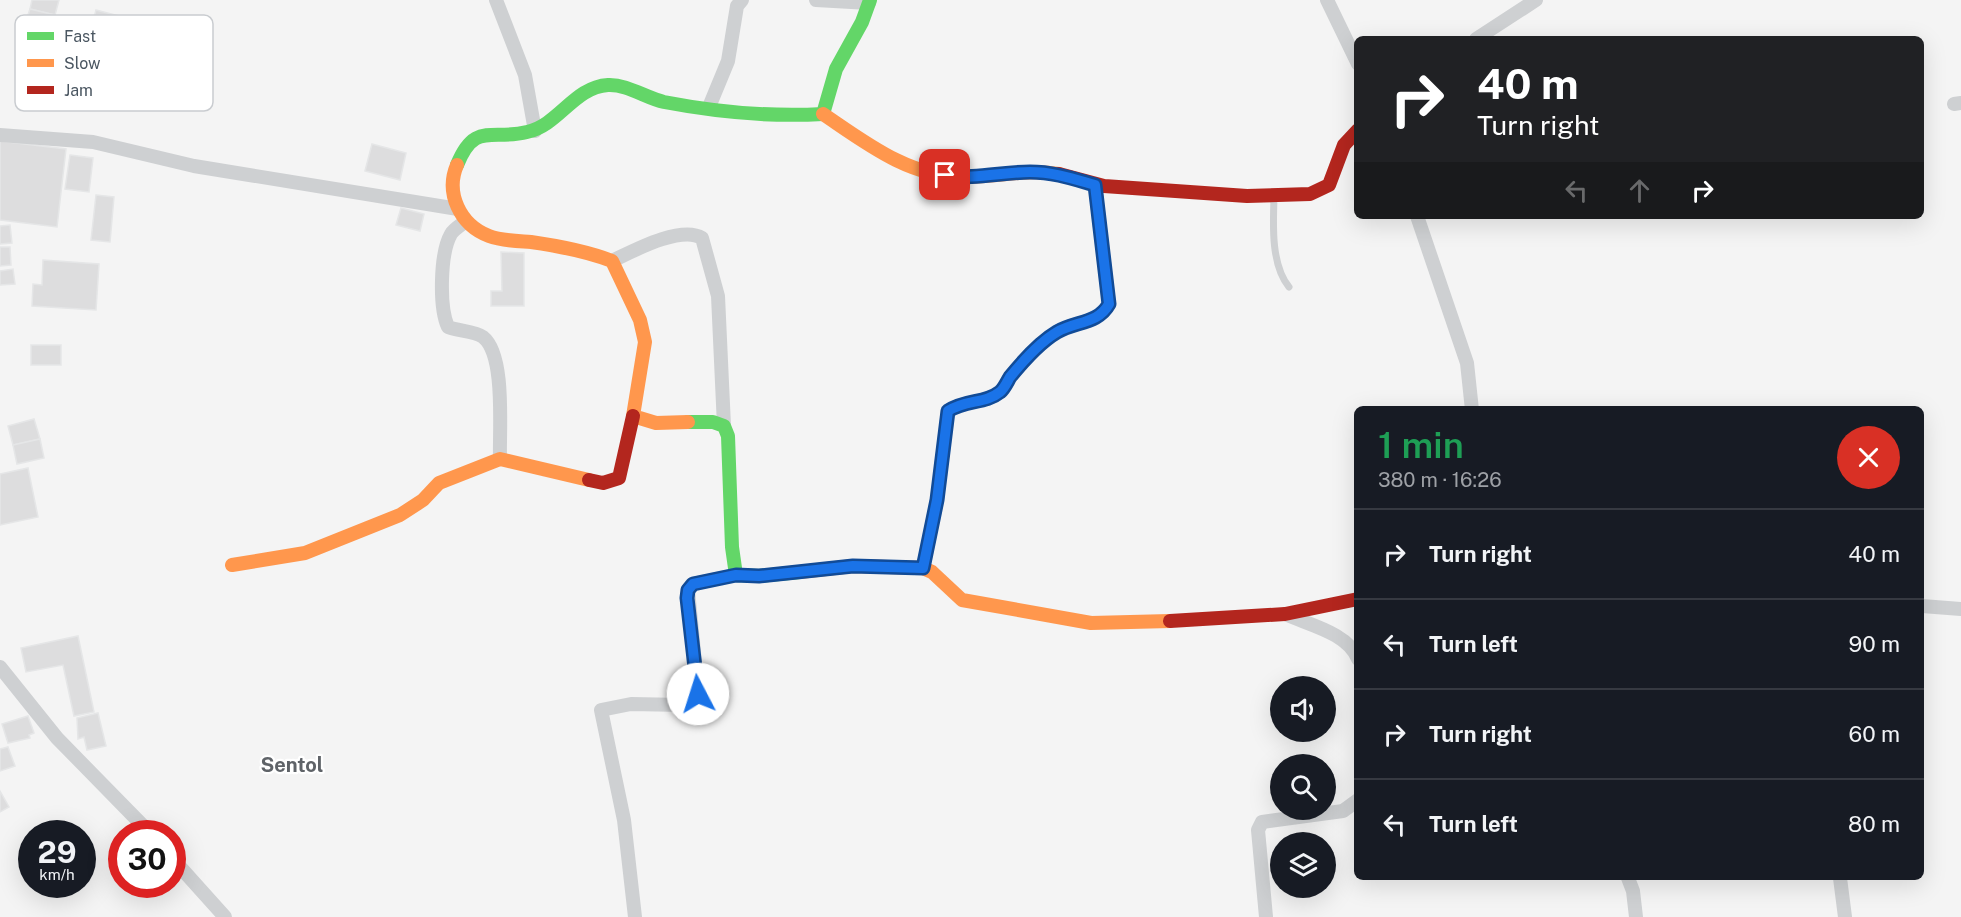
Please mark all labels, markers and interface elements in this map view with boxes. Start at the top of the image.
legend [15,15,213,111]
text: Fast [64,27,96,46]
text: Slow [64,54,101,73]
text: 40 m [1477,59,1579,108]
icon: right [1378,60,1456,138]
text: Jam [64,81,93,100]
text: Turn right [1477,109,1600,141]
pin [919,149,970,200]
icon: arrive [928,158,961,191]
icon: left [1560,174,1593,207]
icon: ahead [1623,174,1656,207]
icon: right [1686,174,1719,207]
text: 1 min [1378,424,1464,466]
button: close [1837,426,1900,489]
text: 380 m · 16:26 [1378,468,1502,492]
icon: right [1378,538,1411,571]
text: Turn right [1429,541,1532,567]
text: 40 m [1848,541,1900,567]
icon: left [1378,628,1411,661]
text: Turn left [1429,631,1518,657]
text: 90 m [1849,631,1900,657]
position arrow [666,662,730,726]
map controls [1270,676,1336,898]
button: sound [1270,676,1336,742]
icon: right [1378,718,1411,751]
text: Turn right [1429,721,1532,747]
text: 60 m [1849,721,1900,747]
district label: Sentol [261,753,323,777]
button: search [1270,754,1336,820]
icon: left [1378,808,1411,841]
text: Turn left [1429,811,1518,837]
text: 80 m [1848,811,1900,837]
speed limit sign: 30 [108,820,186,898]
button: layers [1270,832,1336,898]
text: 29 [38,834,76,870]
text: km/h [39,866,75,883]

